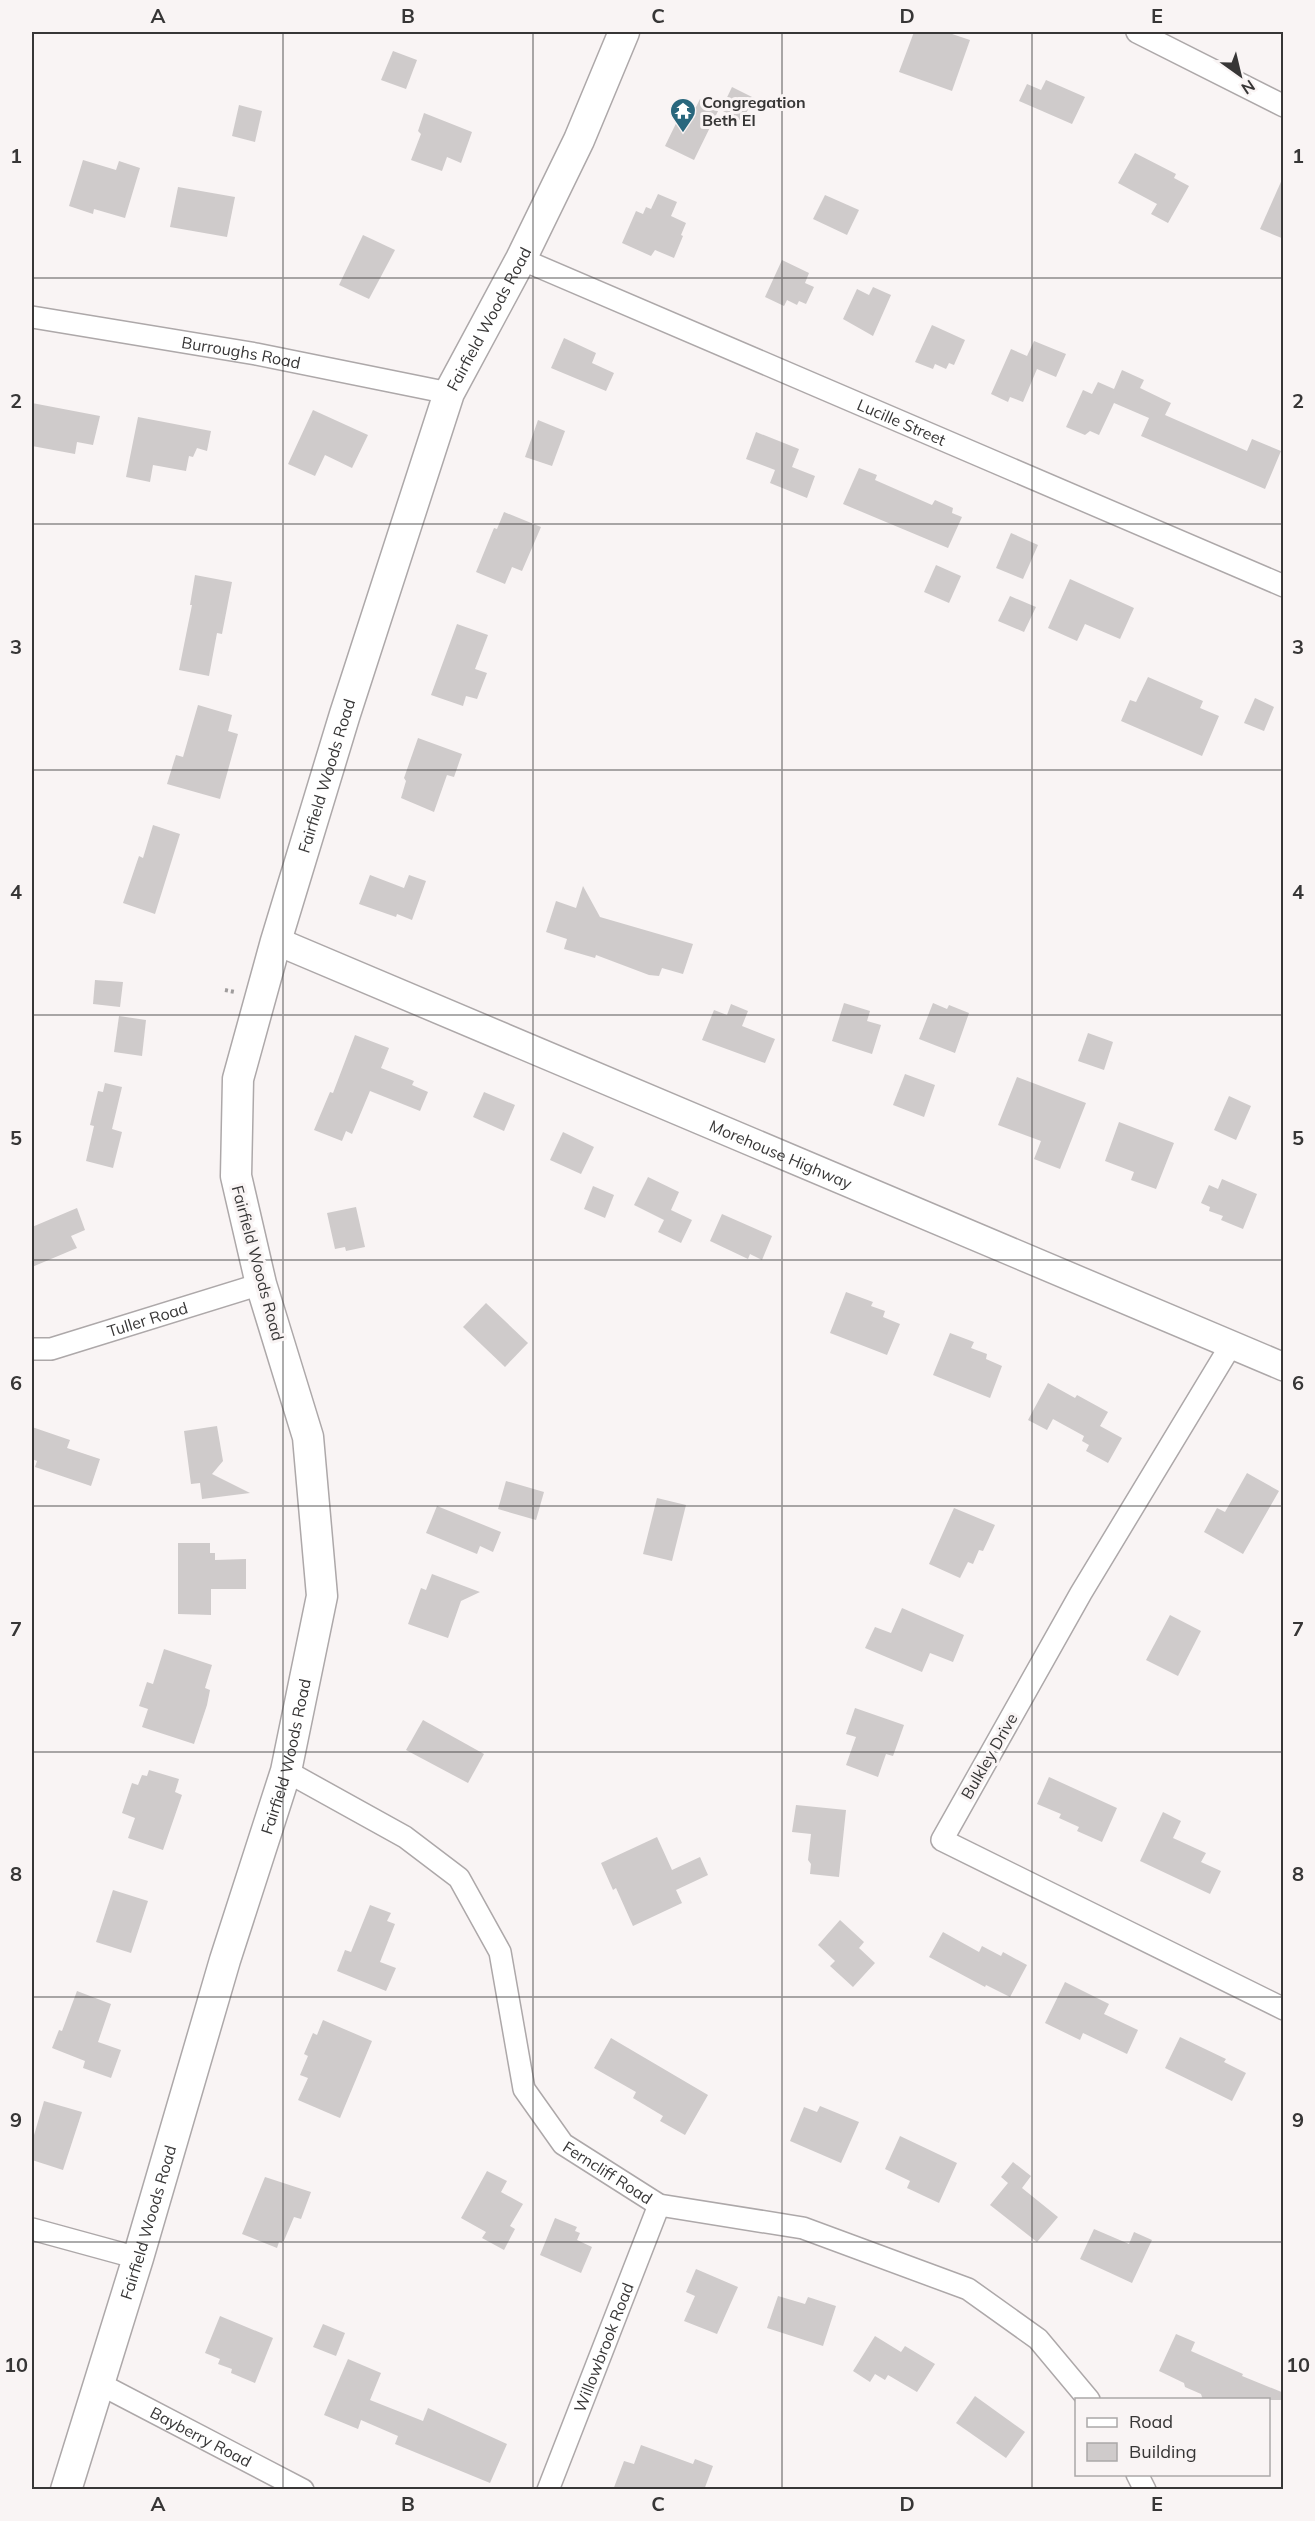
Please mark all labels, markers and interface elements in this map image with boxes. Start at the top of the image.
text: A [151,3,166,28]
text: B [401,3,415,28]
text: C [651,3,665,28]
text: D [899,3,915,28]
text: E [1151,3,1163,28]
north arrow [1210,45,1270,105]
text: N [1238,76,1259,99]
place label: Congregation Beth El [702,92,806,130]
temple icon: Congregation Beth El [668,96,698,134]
text: 1 [10,143,22,168]
text: 1 [1292,143,1304,168]
street label: Fairfield Woods Road [442,244,535,394]
street label: Burroughs Road [180,332,302,373]
text: 2 [10,388,22,413]
text: 2 [1292,388,1304,413]
street label: Lucille Street [854,394,949,450]
text: 3 [10,634,22,659]
text: 3 [1292,634,1304,659]
street label: Fairfield Woods Road [293,696,359,855]
text: 4 [10,879,22,904]
text: 4 [1292,879,1304,904]
street label: Morehouse Highway [707,1115,855,1193]
text: 5 [10,1125,22,1150]
text: 5 [1292,1125,1304,1150]
street label: Fairfield Woods Road [228,1183,288,1343]
street label: Tuller Road [105,1297,190,1341]
text: 6 [10,1370,22,1395]
text: 6 [1292,1370,1304,1395]
text: 7 [10,1616,22,1641]
text: 7 [1292,1616,1304,1641]
street label: Fairfield Woods Road [256,1677,315,1837]
street label: Bulkley Drive [956,1709,1022,1803]
text: 8 [10,1861,22,1886]
text: 8 [1292,1861,1304,1886]
text: 9 [10,2107,22,2132]
text: 9 [1292,2107,1304,2132]
street label: Ferncliff Road [559,2137,656,2208]
street label: Fairfield Woods Road [116,2143,180,2302]
street label: Willowbrook Road [569,2280,638,2415]
text: 10 [4,2352,28,2377]
text: 10 [1286,2352,1310,2377]
legend [1075,2398,1270,2476]
street label: Bayberry Road [147,2402,255,2471]
text: Road [1129,2410,1173,2433]
text: Building [1129,2440,1197,2463]
text: A [151,2491,166,2516]
text: B [401,2491,415,2516]
text: C [651,2491,665,2516]
text: D [899,2491,915,2516]
text: E [1151,2491,1163,2516]

